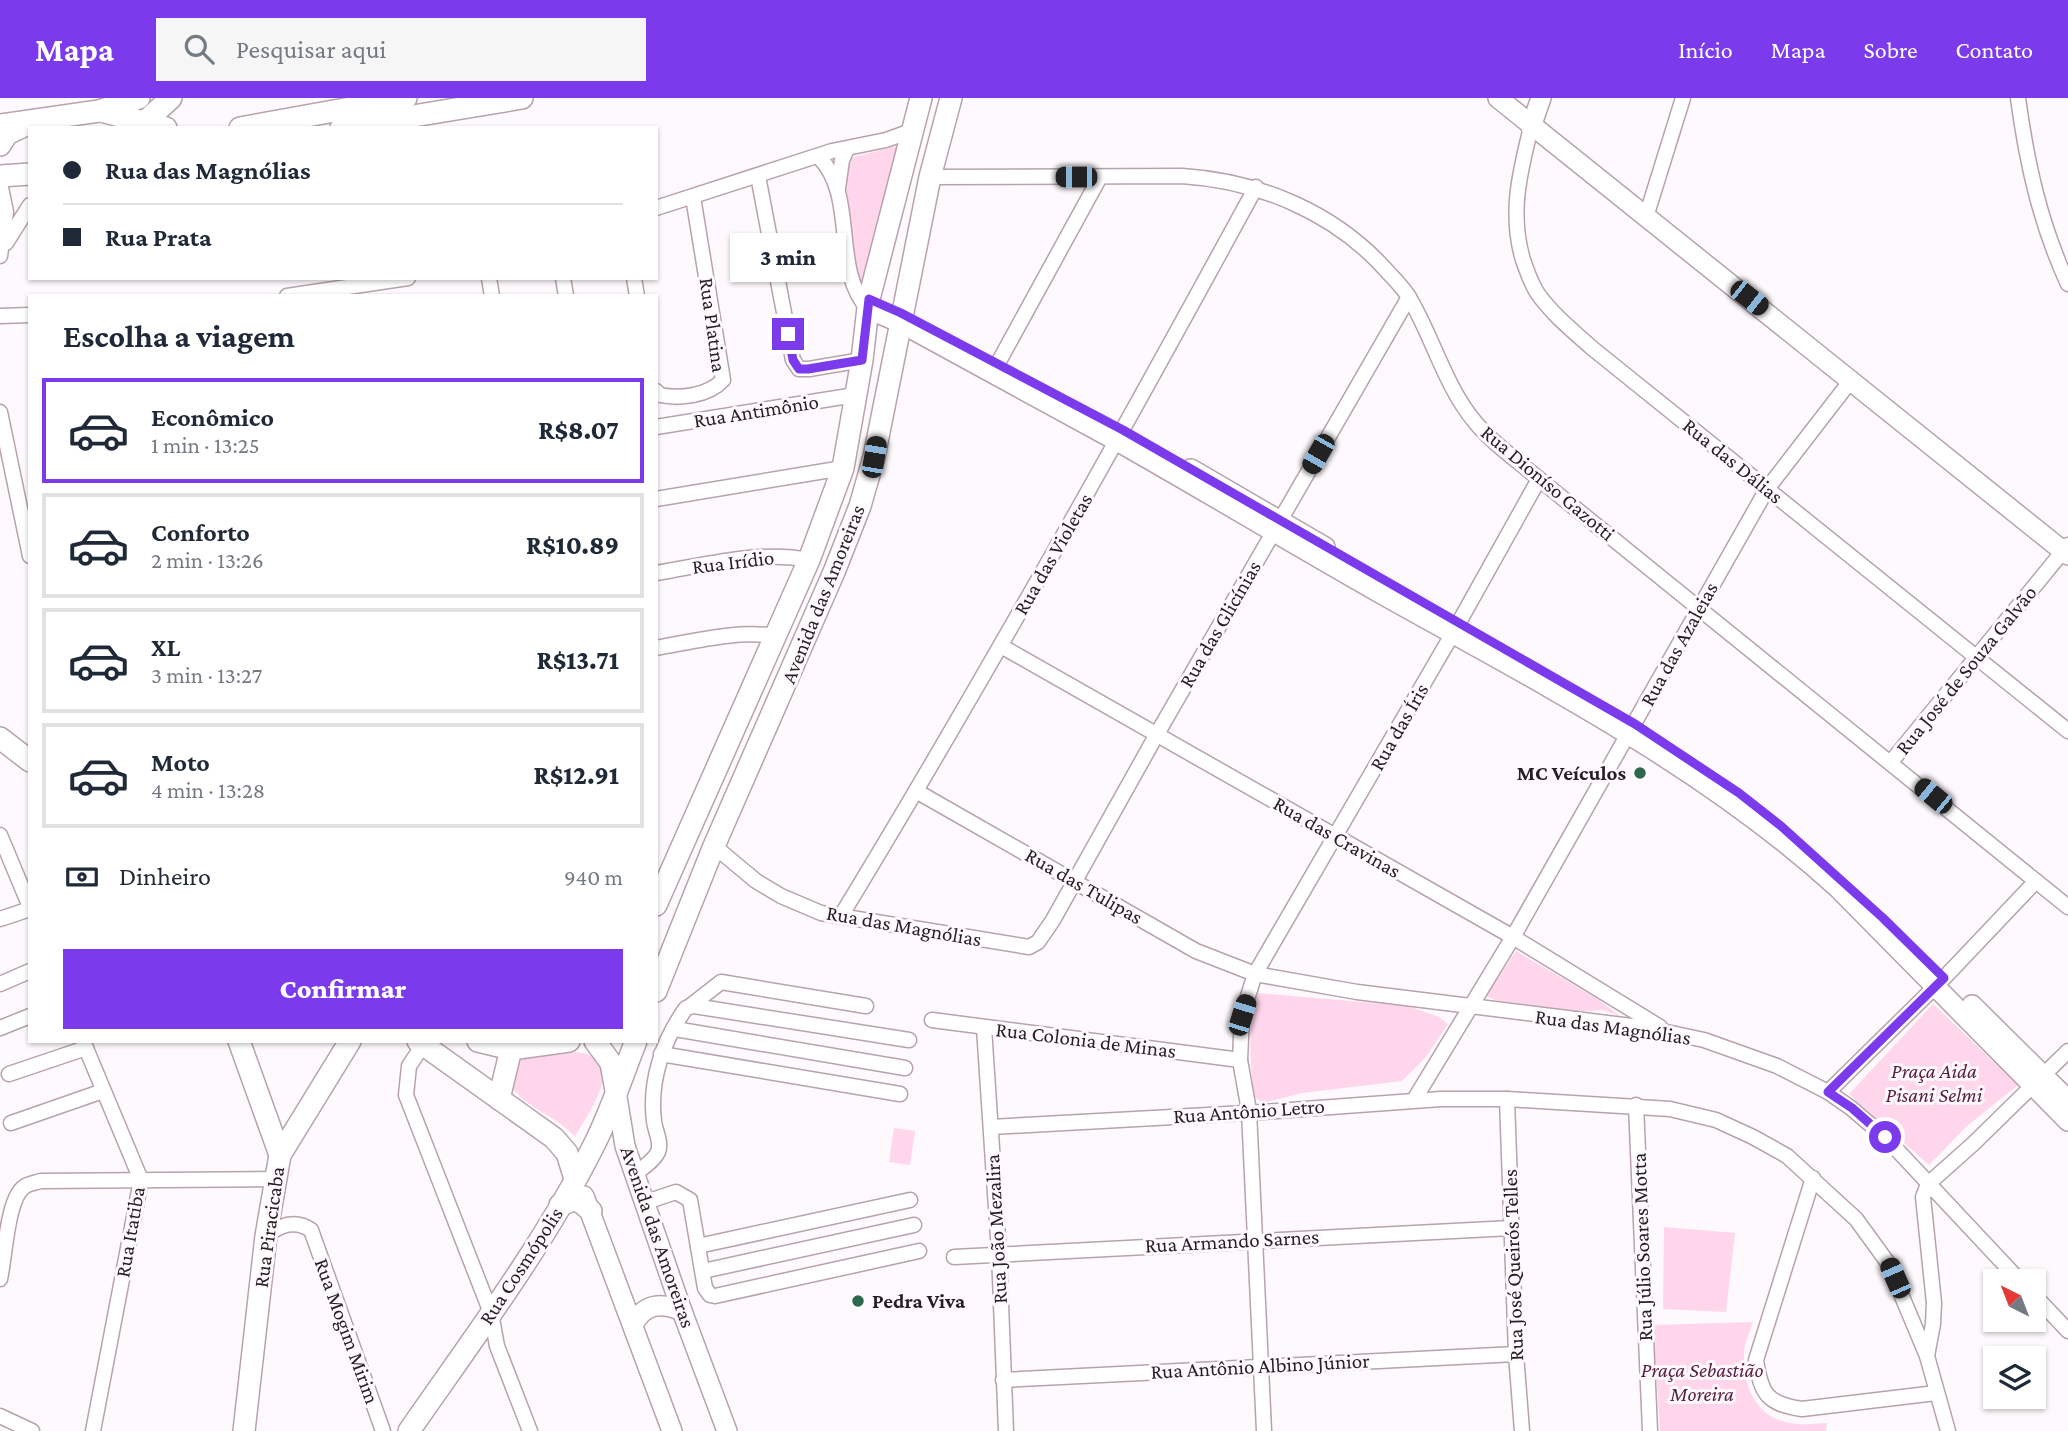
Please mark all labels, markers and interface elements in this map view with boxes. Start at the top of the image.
search box [156,18,646,81]
icon: search [180,30,218,68]
text: Mapa [35,31,114,68]
text: Pesquisar aqui [236,35,386,64]
text: Início [1678,36,1733,63]
text: Mapa [1771,36,1826,63]
text: Sobre [1864,36,1918,63]
text: Contato [1956,36,2033,63]
text: Rua das Magnólias [105,156,311,185]
car [1056,167,1098,188]
text: Rua Prata [105,223,212,252]
callout: 3 min [730,232,846,282]
text: 3 min [760,244,816,270]
street label: Rua Platina [694,276,732,374]
car [1726,277,1773,319]
text: Escolha a viagem [63,318,295,354]
route end [772,318,804,350]
street label: Rua Antimônio [692,389,820,433]
icon: car [67,399,130,462]
text: Econômico [151,403,274,432]
street label: Rua das Dálias [1678,413,1788,509]
text: R$8.07 [538,416,619,445]
street label: Rua Dioníso Gazotti [1476,420,1620,546]
car [1299,431,1338,477]
text: 1 min · 13:25 [151,432,260,458]
car [861,434,888,480]
street label: Rua das Violetas [1009,489,1097,619]
street label: Avenida das Amoreiras [776,501,870,687]
icon: car [67,514,130,577]
text: Conforto [151,518,250,547]
text: R$10.89 [526,531,619,560]
street label: Rua Irídio [691,545,775,579]
text: 2 min · 13:26 [151,547,264,573]
street label: Rua das Glicínias [1174,556,1266,692]
street label: Rua das Azaleias [1635,578,1723,710]
street label: Rua José de Souza Galvão [1890,581,2042,759]
icon: car [67,629,130,692]
text: XL [151,633,180,662]
text: R$13.71 [536,646,619,675]
text: 3 min · 13:27 [151,662,262,688]
street label: Rua das Íris [1364,679,1434,775]
icon: car [67,744,130,807]
text: Moto [151,748,210,777]
text: R$12.91 [534,761,619,790]
place label: MC Veículos [1517,761,1626,785]
marker: MC Veículos [1632,765,1648,781]
car [1911,775,1956,817]
text: 4 min · 13:28 [151,777,265,803]
street label: Rua das Cravinas [1269,791,1405,883]
street label: Rua das Tulipas [1021,843,1147,929]
icon: cash [63,858,101,896]
text: Dinheiro [119,862,211,891]
text: 940 m [564,864,623,890]
street label: Rua das Magnólias [825,901,983,951]
button: Confirmar [63,949,623,1029]
car [1226,992,1259,1038]
street label: Rua das Magnólias [1534,1004,1692,1050]
street label: Rua Colonia de Minas [994,1017,1178,1063]
park label: Praça Aida Pisani Selmi [1886,1059,1983,1107]
street label: Rua Antônio Letro [1172,1094,1326,1128]
route start [1869,1121,1901,1153]
street label: Avenida das Amoreiras [616,1143,700,1331]
street label: Rua Júlio Soares Motta [1627,1152,1657,1342]
street label: Rua João Mezalira [980,1153,1012,1305]
street label: Rua Piracicaba [249,1165,289,1289]
street label: Rua José Queirós Telles [1498,1169,1528,1361]
street label: Rua Itatiba [110,1184,150,1279]
street label: Rua Cosmópolis [474,1203,568,1329]
street label: Rua Armando Sarnes [1144,1224,1320,1258]
street label: Rua Mogim Mirim [310,1255,385,1407]
car [1877,1255,1914,1301]
north arrow [1983,1269,2046,1332]
map controls [1983,1269,2046,1409]
place label: Pedra Viva [872,1289,966,1313]
marker: Pedra Viva [850,1293,866,1309]
button: layers [1983,1346,2046,1409]
street label: Rua Antônio Albino Júnior [1150,1348,1371,1384]
park label: Praça Sebastião Moreira [1641,1358,1763,1406]

